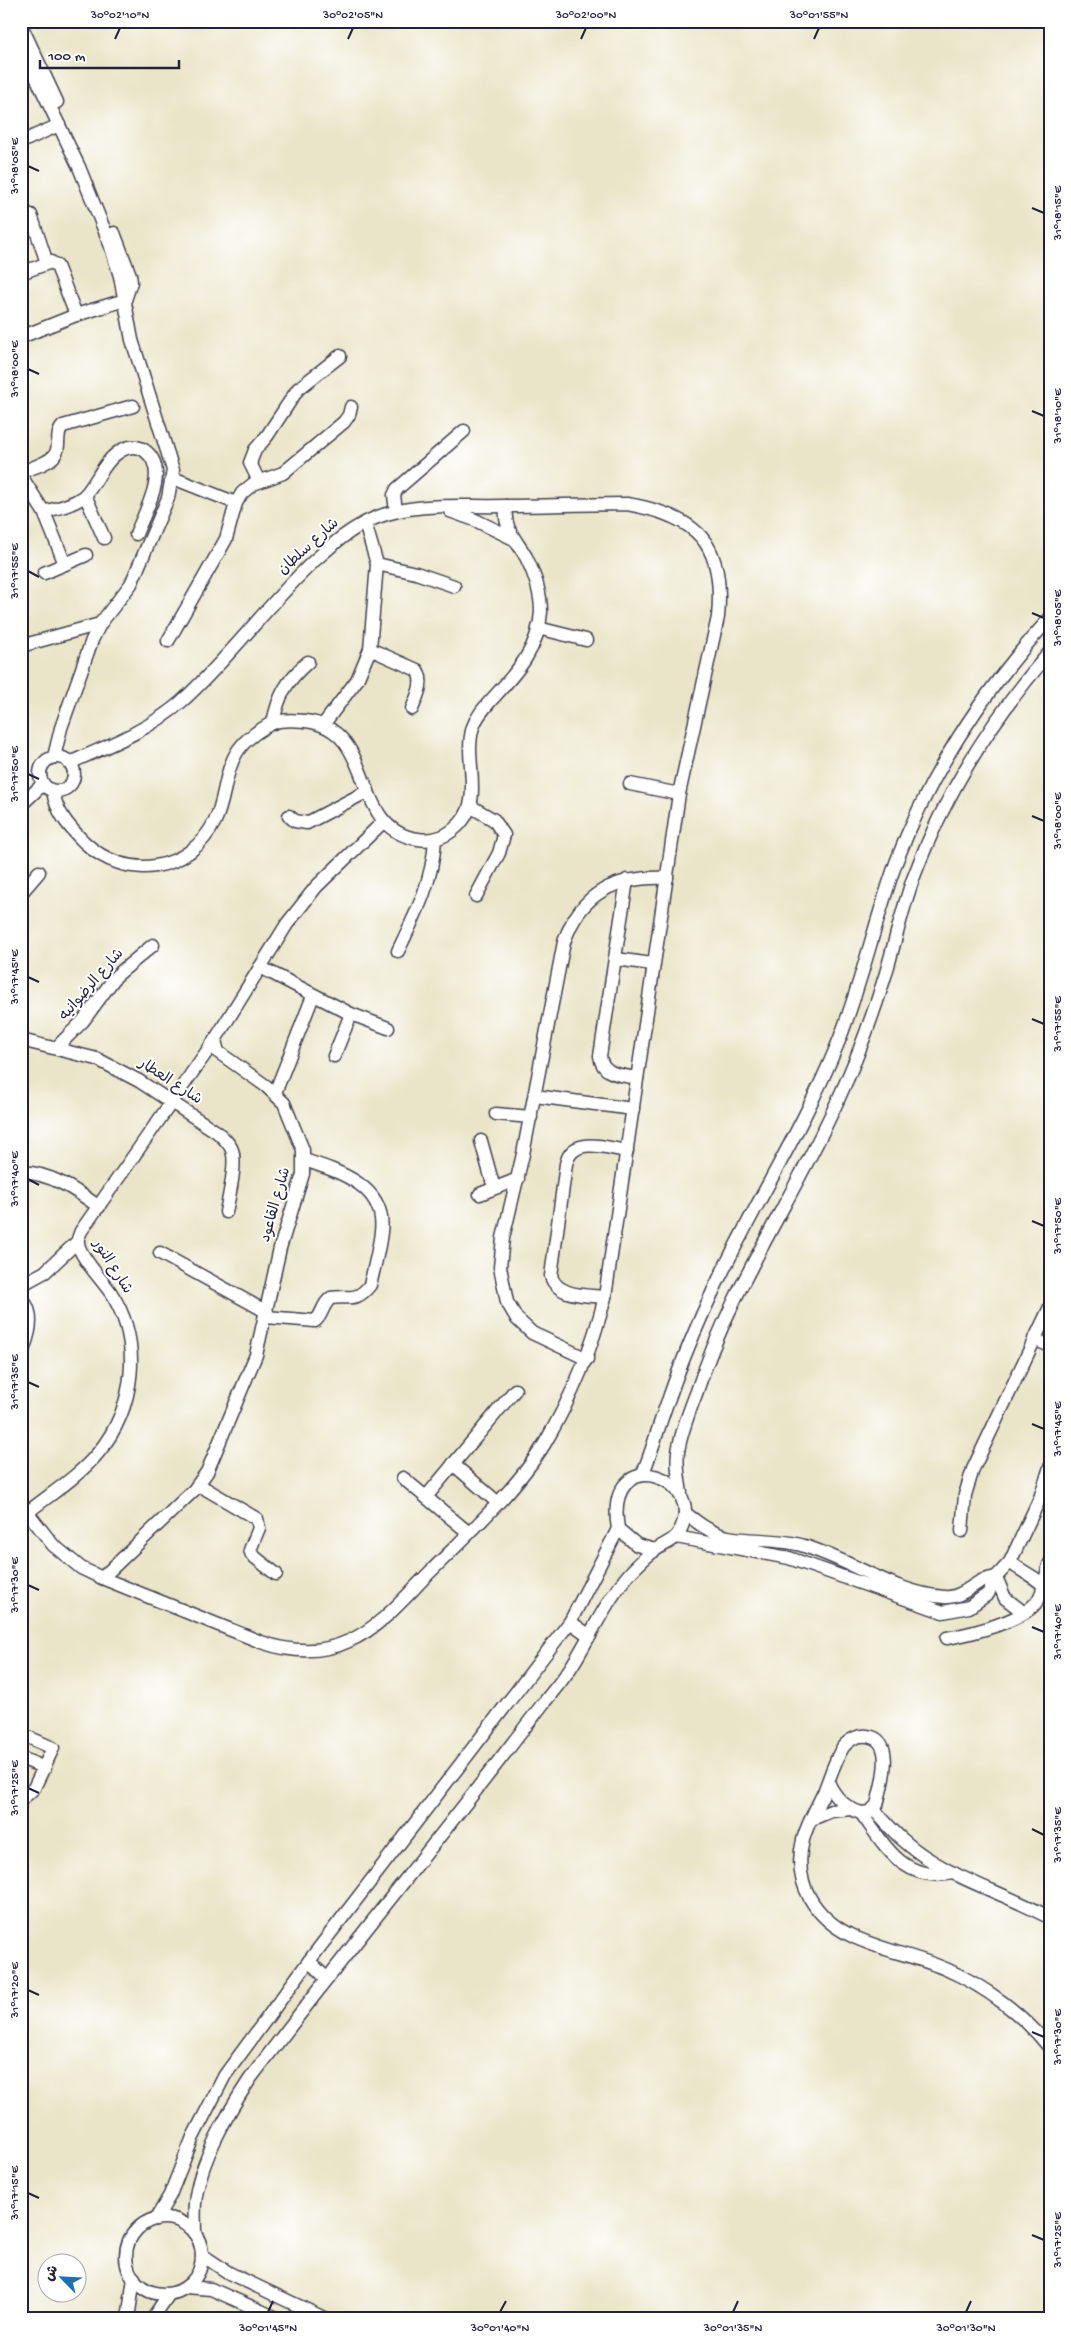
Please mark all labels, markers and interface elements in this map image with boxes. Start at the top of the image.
text: 30°02'10"N [90,9,149,23]
text: 30°02'05"N [322,9,383,23]
text: 30°02'00"N [555,9,616,23]
text: 30°01'55"N [789,9,848,23]
scale bar [40,38,179,70]
text: 100 m [47,48,86,66]
text: 31°18'05"E [9,137,23,195]
text: 31°18'15"E [1052,185,1066,241]
text: 31°18'00"E [9,340,23,399]
text: 31°18'10"E [1052,388,1066,445]
street label: شارع سلطان [275,515,343,579]
text: 31°17'55"E [9,543,23,600]
text: 31°18'05"E [1052,589,1066,647]
text: 31°17'50"E [9,745,23,803]
text: 31°18'00"E [1052,792,1066,851]
street label: شارع الرضوانيه [56,945,128,1025]
text: 31°17'45"E [9,949,23,1006]
text: 31°17'55"E [1052,996,1066,1053]
street label: شارع العطار [134,1054,205,1109]
text: 31°17'40"E [9,1151,23,1208]
street label: شارع القاعود [257,1165,295,1245]
text: 31°17'50"E [1052,1197,1066,1255]
street label: شارع النور [88,1236,136,1298]
text: 31°17'35"E [9,1354,23,1411]
text: 31°17'45"E [1052,1401,1066,1458]
text: 31°17'30"E [9,1556,23,1614]
text: 31°17'40"E [1052,1604,1066,1661]
text: 31°17'25"E [9,1760,23,1817]
text: 31°17'35"E [1052,1807,1066,1864]
text: 31°17'20"E [9,1962,23,2019]
text: 31°17'30"E [1052,2008,1066,2066]
text: 31°17'15"E [9,2165,23,2221]
text: 31°17'25"E [1052,2212,1066,2269]
north arrow [38,2252,88,2302]
text: ش [42,2263,63,2284]
text: 30°01'45"N [238,2322,297,2336]
text: 30°01'40"N [470,2322,529,2336]
text: 30°01'35"N [703,2322,762,2336]
text: 30°01'30"N [935,2322,996,2336]

